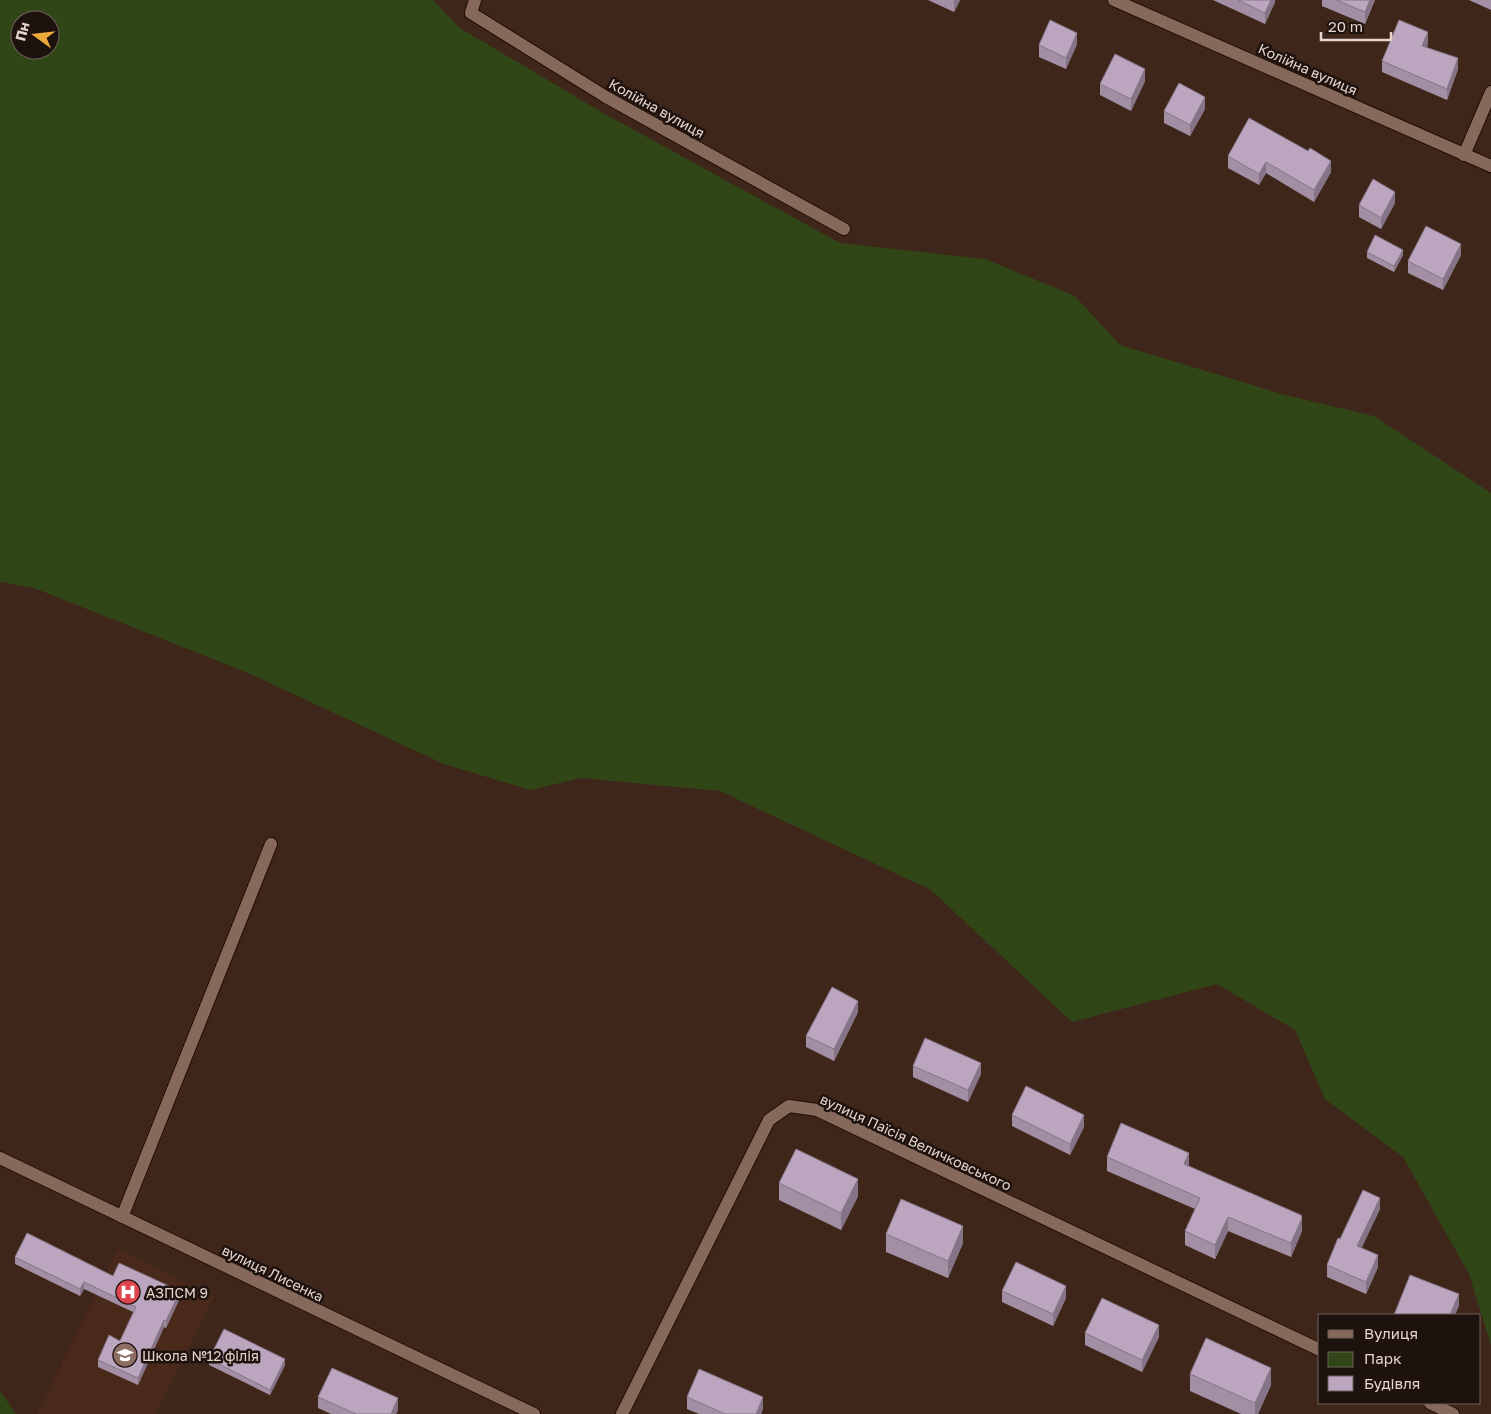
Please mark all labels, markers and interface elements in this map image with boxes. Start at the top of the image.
north arrow [10,10,60,60]
scale bar [1321,10,1391,42]
text: 20 m [1328,17,1363,35]
text: Пн [11,20,33,43]
street label: Колійна вулиця [1256,39,1360,99]
street label: Колійна вулиця [606,75,708,141]
street label: вулиця Паїсія Величковського [818,1090,1014,1194]
street label: вулиця Лисенка [219,1241,327,1305]
hospital icon: АЗПСМ 9 [115,1279,141,1305]
place label: АЗПСМ 9 [146,1284,208,1301]
legend [1318,1314,1481,1404]
text: Вулиця [1364,1324,1418,1342]
school or university icon: Школа №12 філія [112,1342,138,1368]
place label: Школа №12 філія [142,1347,259,1364]
text: Парк [1364,1349,1402,1367]
text: Будівля [1364,1374,1420,1392]

